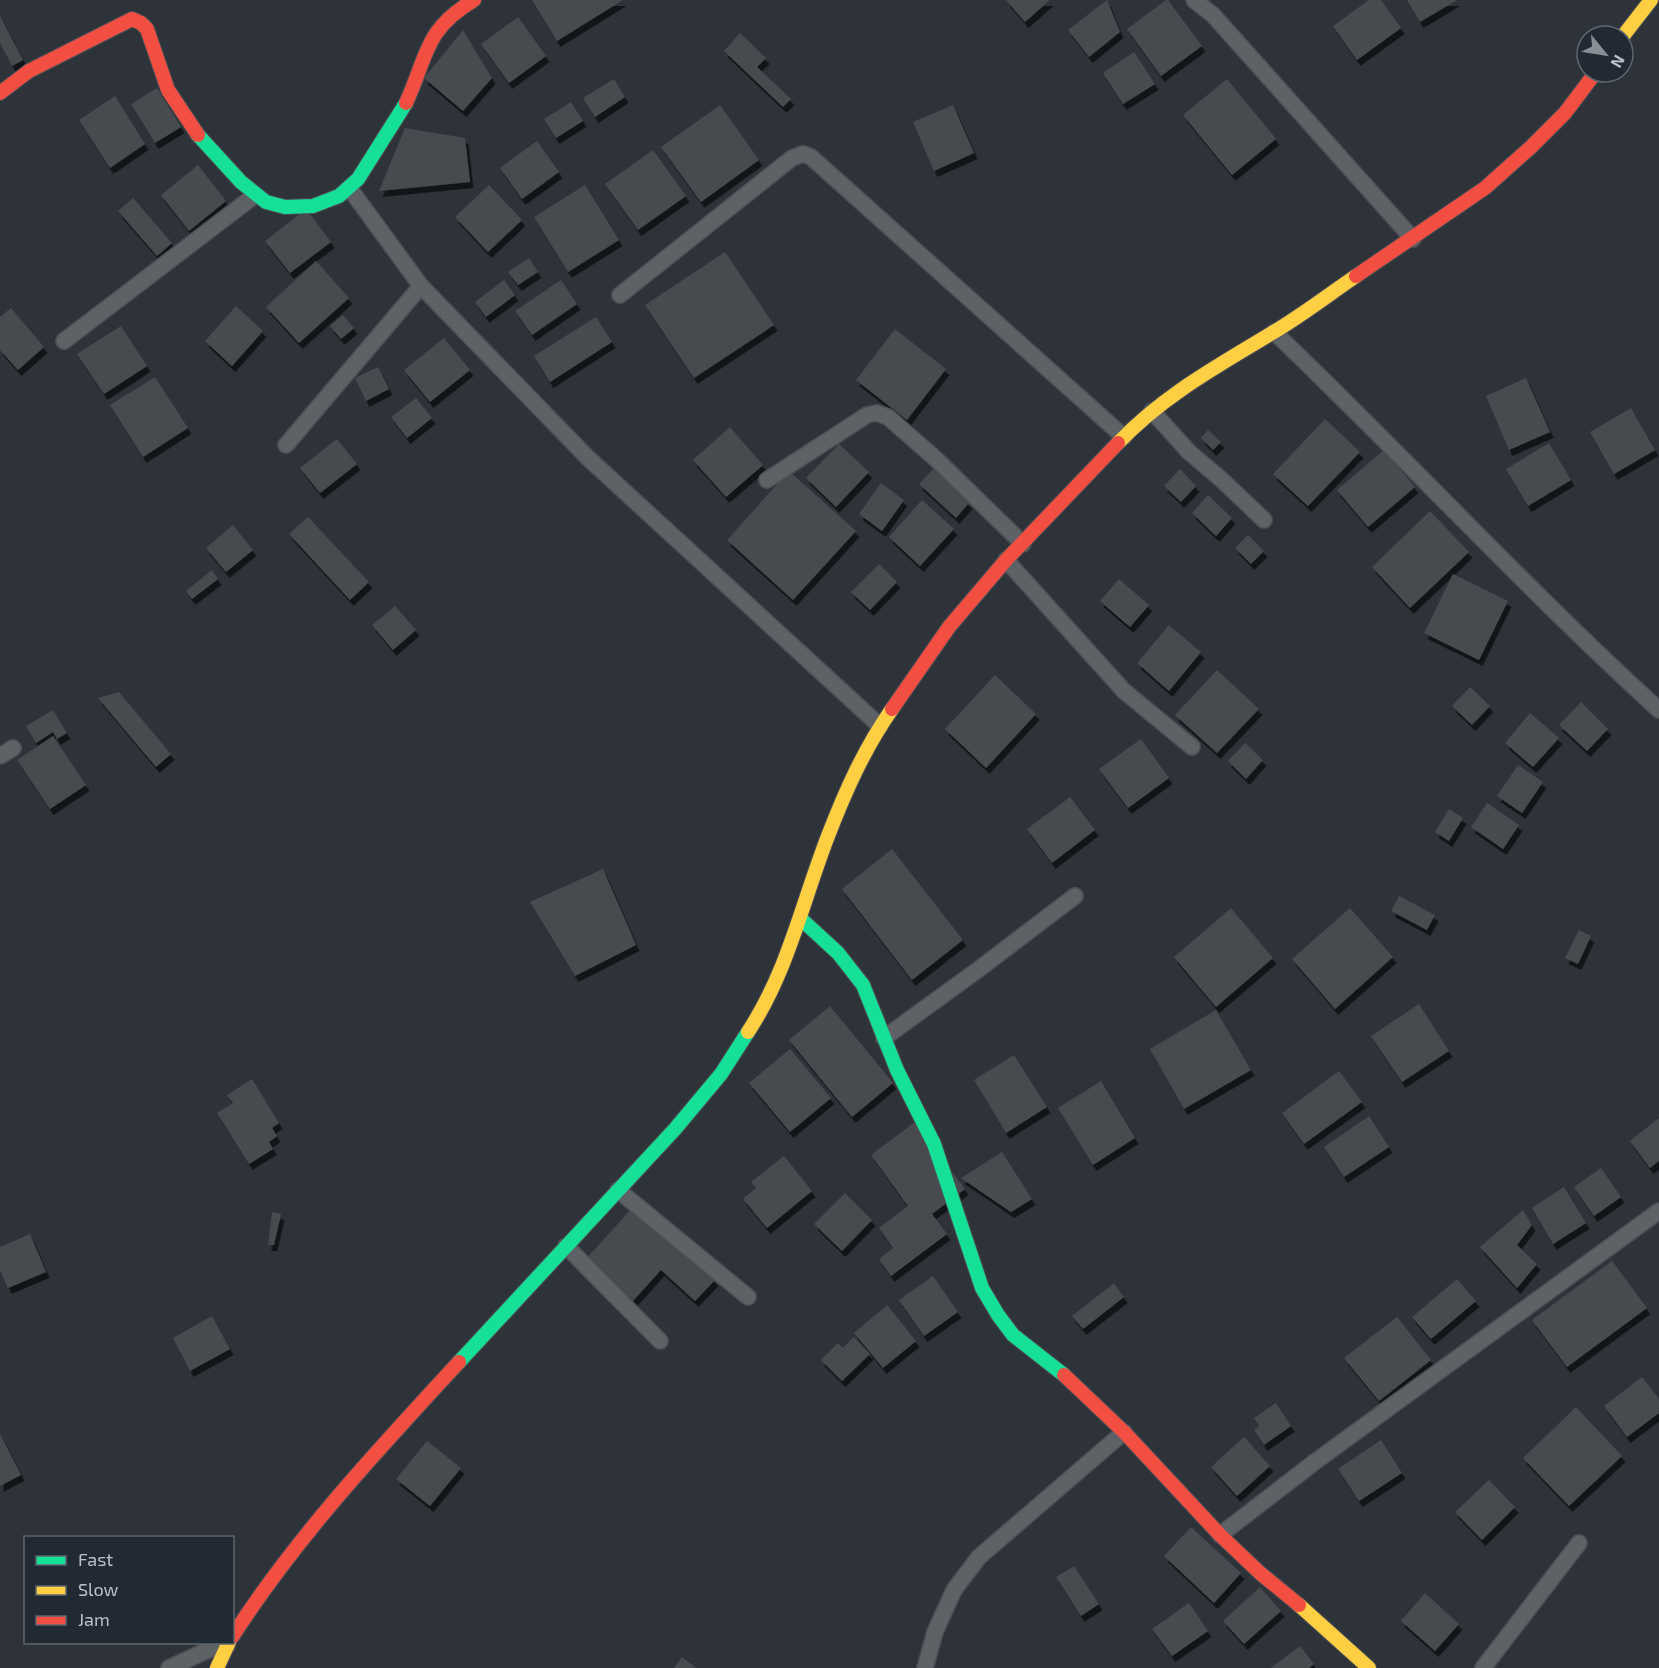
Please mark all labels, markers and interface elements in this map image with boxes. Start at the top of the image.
north arrow [1575,24,1635,84]
text: N [1607,52,1630,72]
legend [24,1536,234,1644]
text: Fast [78,1548,113,1570]
text: Slow [78,1578,119,1600]
text: Jam [78,1608,110,1630]

